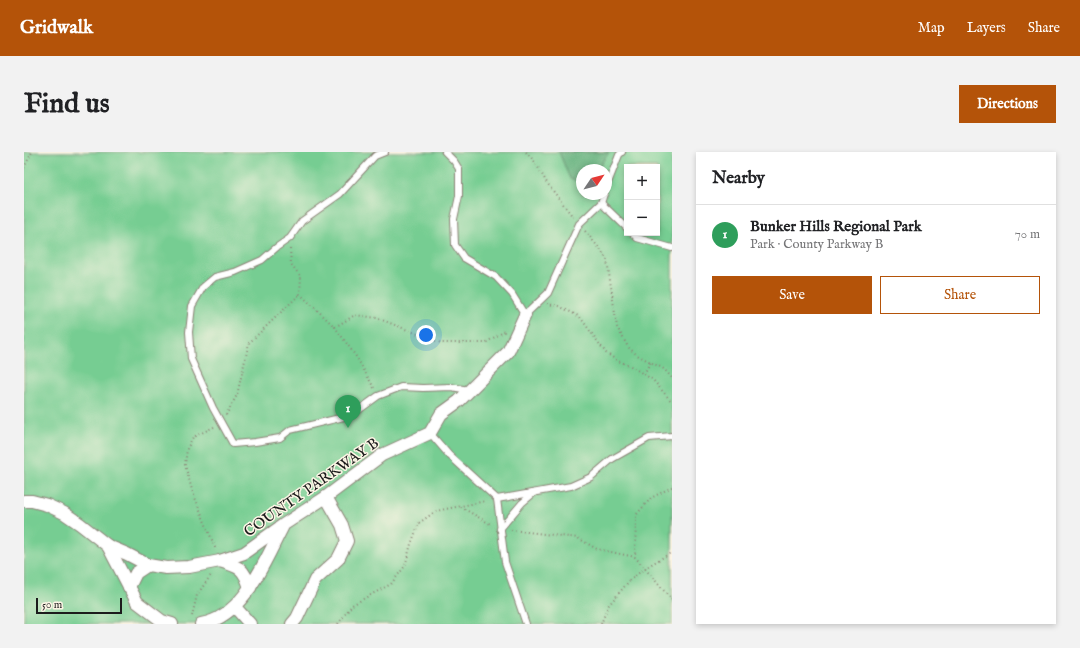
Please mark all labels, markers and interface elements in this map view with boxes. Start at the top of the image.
text: Gridwalk [20,16,93,40]
text: Map [918,19,945,37]
text: Layers [967,19,1006,37]
text: Share [1028,19,1060,37]
button: Directions [959,85,1056,123]
text: Find us [24,87,110,122]
north arrow [576,164,612,200]
map controls [624,164,660,236]
button: + [624,164,660,200]
text: Nearby [712,168,765,189]
button: − [624,200,660,236]
text: Bunker Hills Regional Park [750,217,922,236]
text: 1 [723,226,727,243]
text: 70 m [1015,226,1040,243]
text: Park · County Parkway B [750,236,883,253]
button: Save [712,276,872,314]
button: Share [880,276,1040,314]
your location [416,325,436,345]
pin: 1 [335,395,361,428]
street label: COUNTY PARKWAY B [240,434,383,541]
scale bar [36,596,122,615]
text: 50 m [42,598,62,612]

